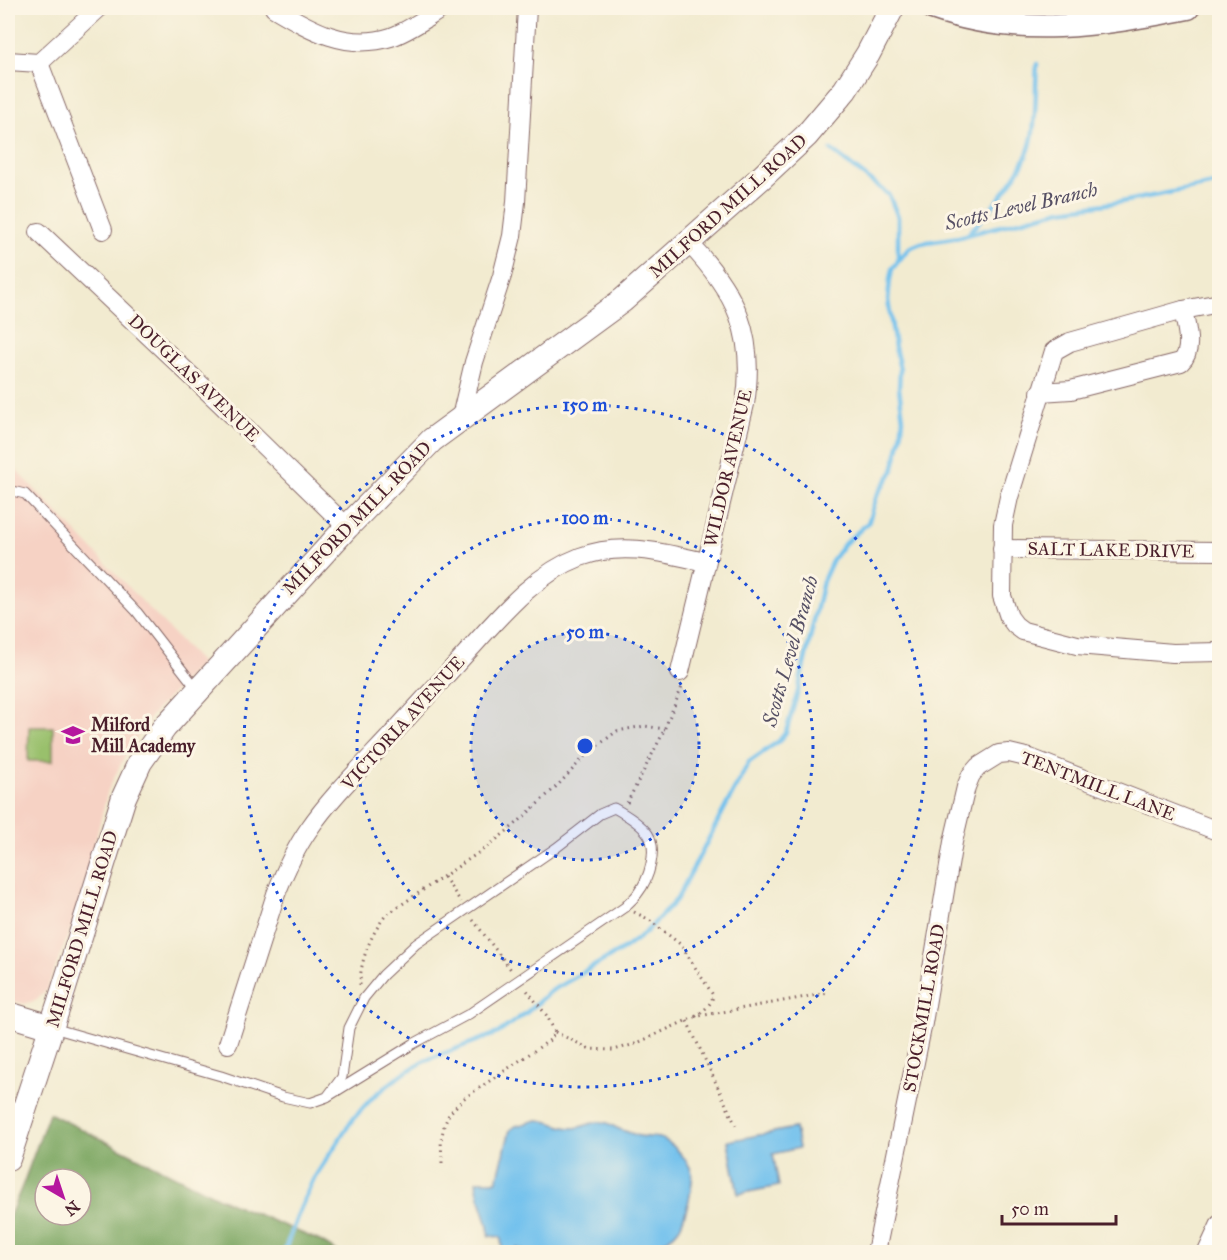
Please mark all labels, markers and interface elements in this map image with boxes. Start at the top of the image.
street label: MILFORD MILL ROAD [645,129,811,283]
water label: Scotts Level Branch [941,177,1100,235]
street label: DOUGLAS AVENUE [124,310,264,446]
street label: WILDOR AVENUE [699,387,757,549]
text: 150 m [563,394,608,416]
street label: MILFORD MILL ROAD [278,437,436,599]
text: 100 m [562,507,609,529]
street label: SALT LAKE DRIVE [1027,538,1195,562]
water label: Scotts Level Branch [757,573,823,730]
text: 50 m [566,621,605,643]
street label: VICTORIA AVENUE [336,651,469,795]
place label: Milford Mill Academy [91,714,197,758]
school or university icon: Milford Mill Academy [60,722,86,748]
centre of rings [575,736,595,756]
street label: TENTMILL LANE [1018,746,1178,826]
street label: MILFORD MILL ROAD [42,828,122,1030]
street label: STOCKMILL ROAD [898,922,950,1094]
north arrow [33,1167,93,1227]
scale bar [1002,1188,1116,1226]
text: N [61,1197,83,1220]
text: 50 m [1011,1198,1049,1220]

